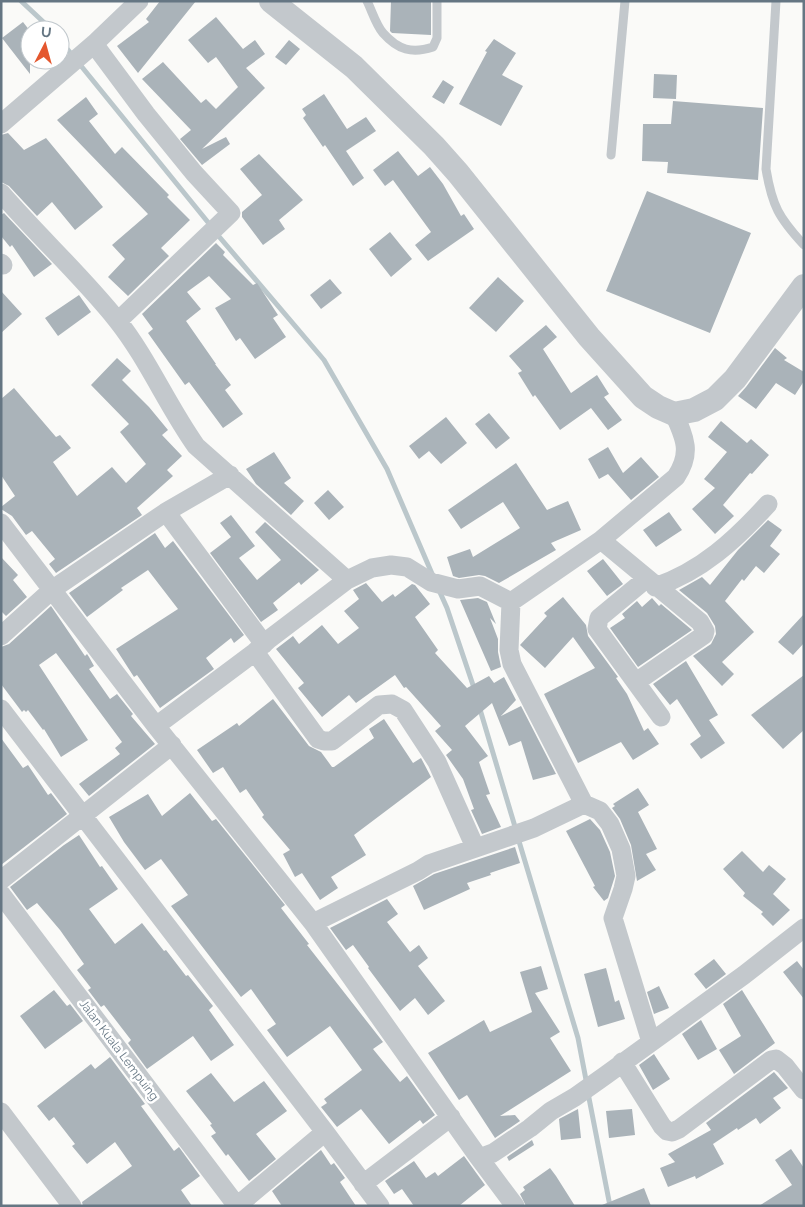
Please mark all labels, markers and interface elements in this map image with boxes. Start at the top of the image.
north arrow [20,20,70,70]
text: U [40,24,52,41]
street label: Jalan Kuala Lempuing [77,997,161,1103]

